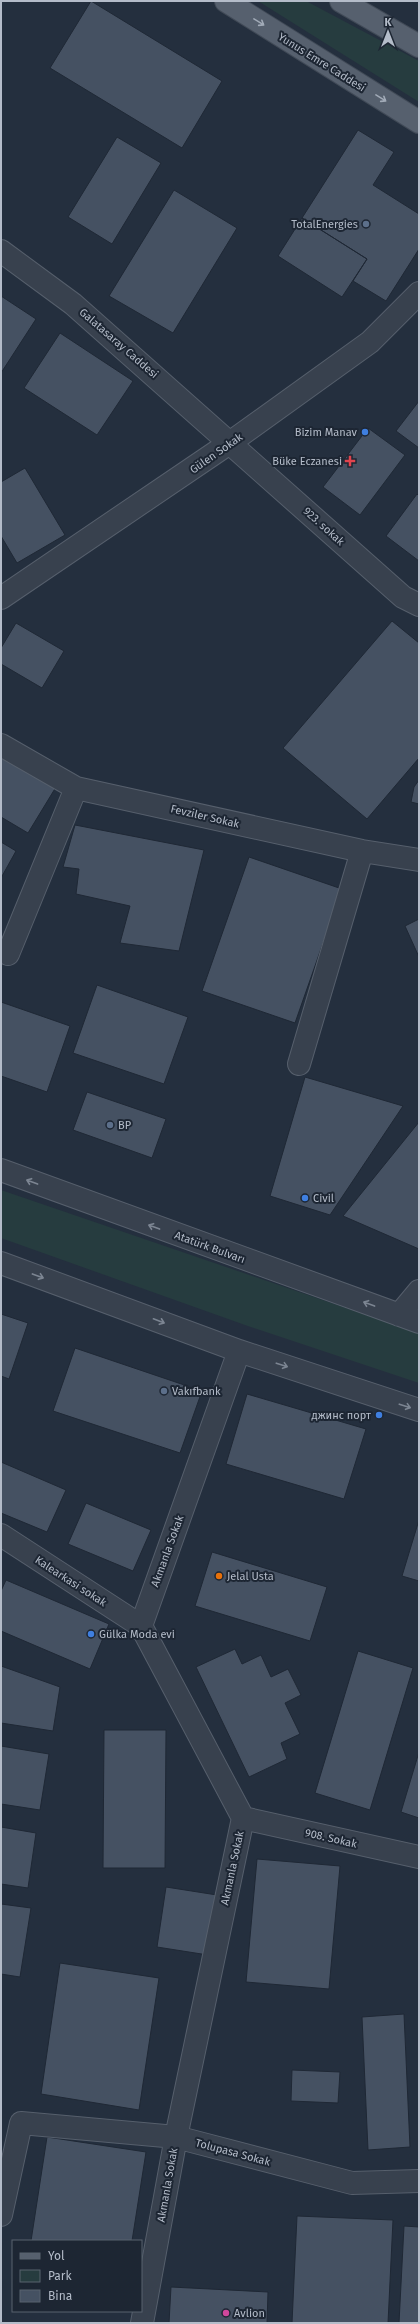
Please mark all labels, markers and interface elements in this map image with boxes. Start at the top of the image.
north arrow [368,12,408,52]
text: K [385,16,393,29]
one-way arrow [253,18,265,26]
street label: Yunus Emre Caddesi [276,30,368,95]
one-way arrow [375,94,386,102]
place label: TotalEnergies [291,218,358,231]
marker: TotalEnergies [361,219,371,229]
street label: Galatasaray Caddesi [77,306,161,381]
place label: Bizim Manav [295,426,358,439]
marker: Bizim Manav [360,427,370,437]
street label: Gülen Sokak [187,430,245,476]
place label: Büke Eczanesi [272,455,342,468]
marker: Büke Eczanesi [345,456,355,466]
street label: 923. sokak [301,505,347,548]
street label: Fevziler Sokak [169,802,241,831]
place label: BP [118,1119,132,1132]
marker: BP [105,1120,115,1130]
one-way arrow [27,1177,39,1185]
place label: Civil [313,1192,334,1205]
marker: Civil [300,1193,310,1203]
one-way arrow [149,1222,161,1230]
street label: Atatürk Bulvarı [173,1229,247,1266]
one-way arrow [31,1273,44,1280]
one-way arrow [363,1300,376,1307]
one-way arrow [153,1318,165,1326]
one-way arrow [275,1362,287,1370]
place label: Vakıfbank [172,1385,221,1398]
marker: Vakıfbank [159,1386,169,1396]
one-way arrow [399,1403,412,1410]
place label: джинс порт [312,1409,371,1422]
marker: джинс порт [374,1410,384,1420]
street label: Akmanla Sokak [148,1513,187,1589]
street label: Kalearkasi sokak [33,1553,109,1610]
place label: Jelal Usta [227,1570,274,1583]
marker: Jelal Usta [214,1571,224,1581]
place label: Gülka Moda evi [99,1628,175,1641]
marker: Gülka Moda evi [86,1629,96,1639]
street label: 908. Sokak [304,1826,359,1851]
street label: Akmanla Sokak [218,1830,247,1906]
street label: Tolupasa Sokak [194,2136,272,2169]
street label: Akmanla Sokak [155,2146,180,2223]
legend [12,2240,142,2312]
text: Yol [48,2249,65,2263]
text: Park [48,2269,72,2283]
text: Bina [48,2289,72,2303]
place label: Avlion [234,2307,265,2320]
marker: Avlion [221,2308,231,2318]

